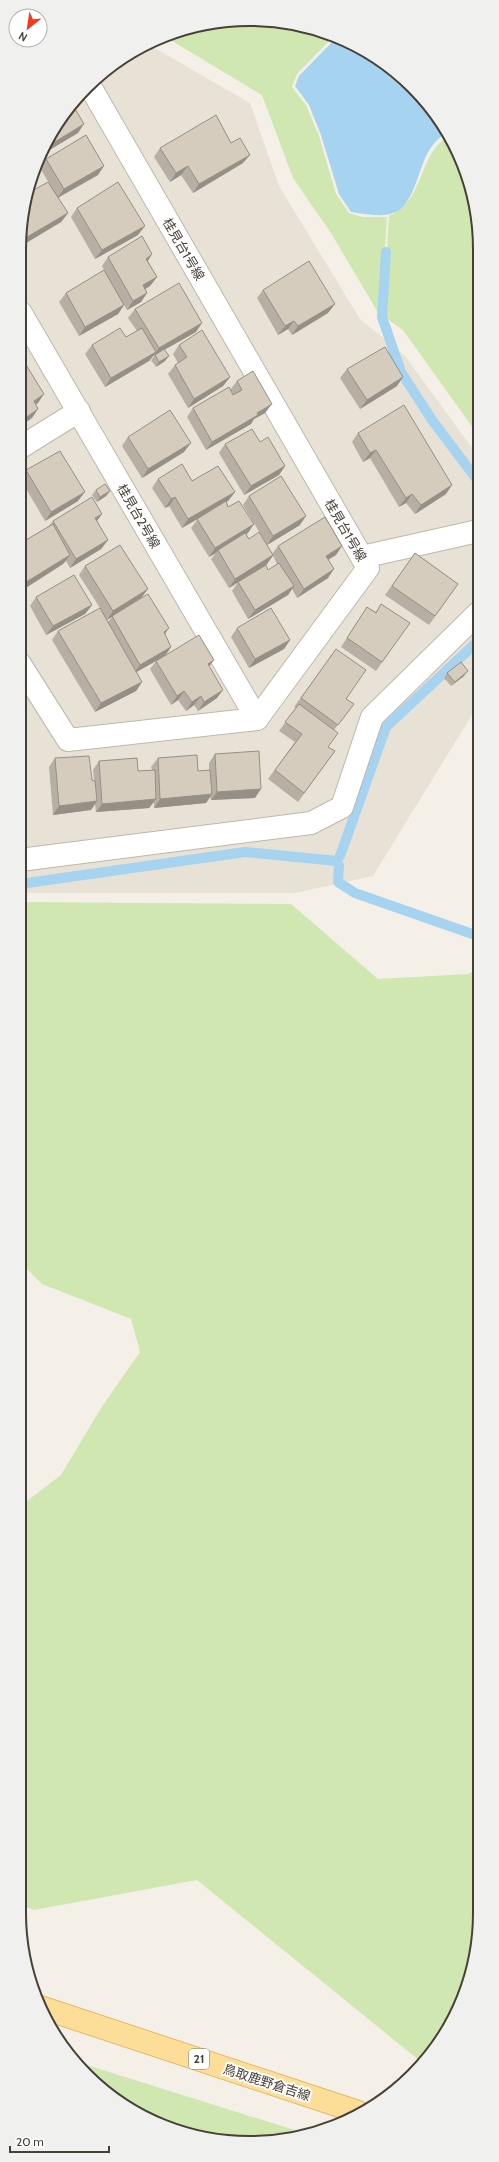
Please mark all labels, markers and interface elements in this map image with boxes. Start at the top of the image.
north arrow [8,8,48,48]
text: N [16,29,30,45]
street label: 桂見台1号線 [160,215,208,283]
street label: 桂見台2号線 [114,481,164,551]
street label: 桂見台1号線 [322,496,370,564]
road number: 21 [189,2049,209,2069]
street label: 鳥取鹿野倉吉線 [221,2060,313,2104]
scale bar [10,2128,109,2154]
text: 20 m [16,2134,44,2149]

